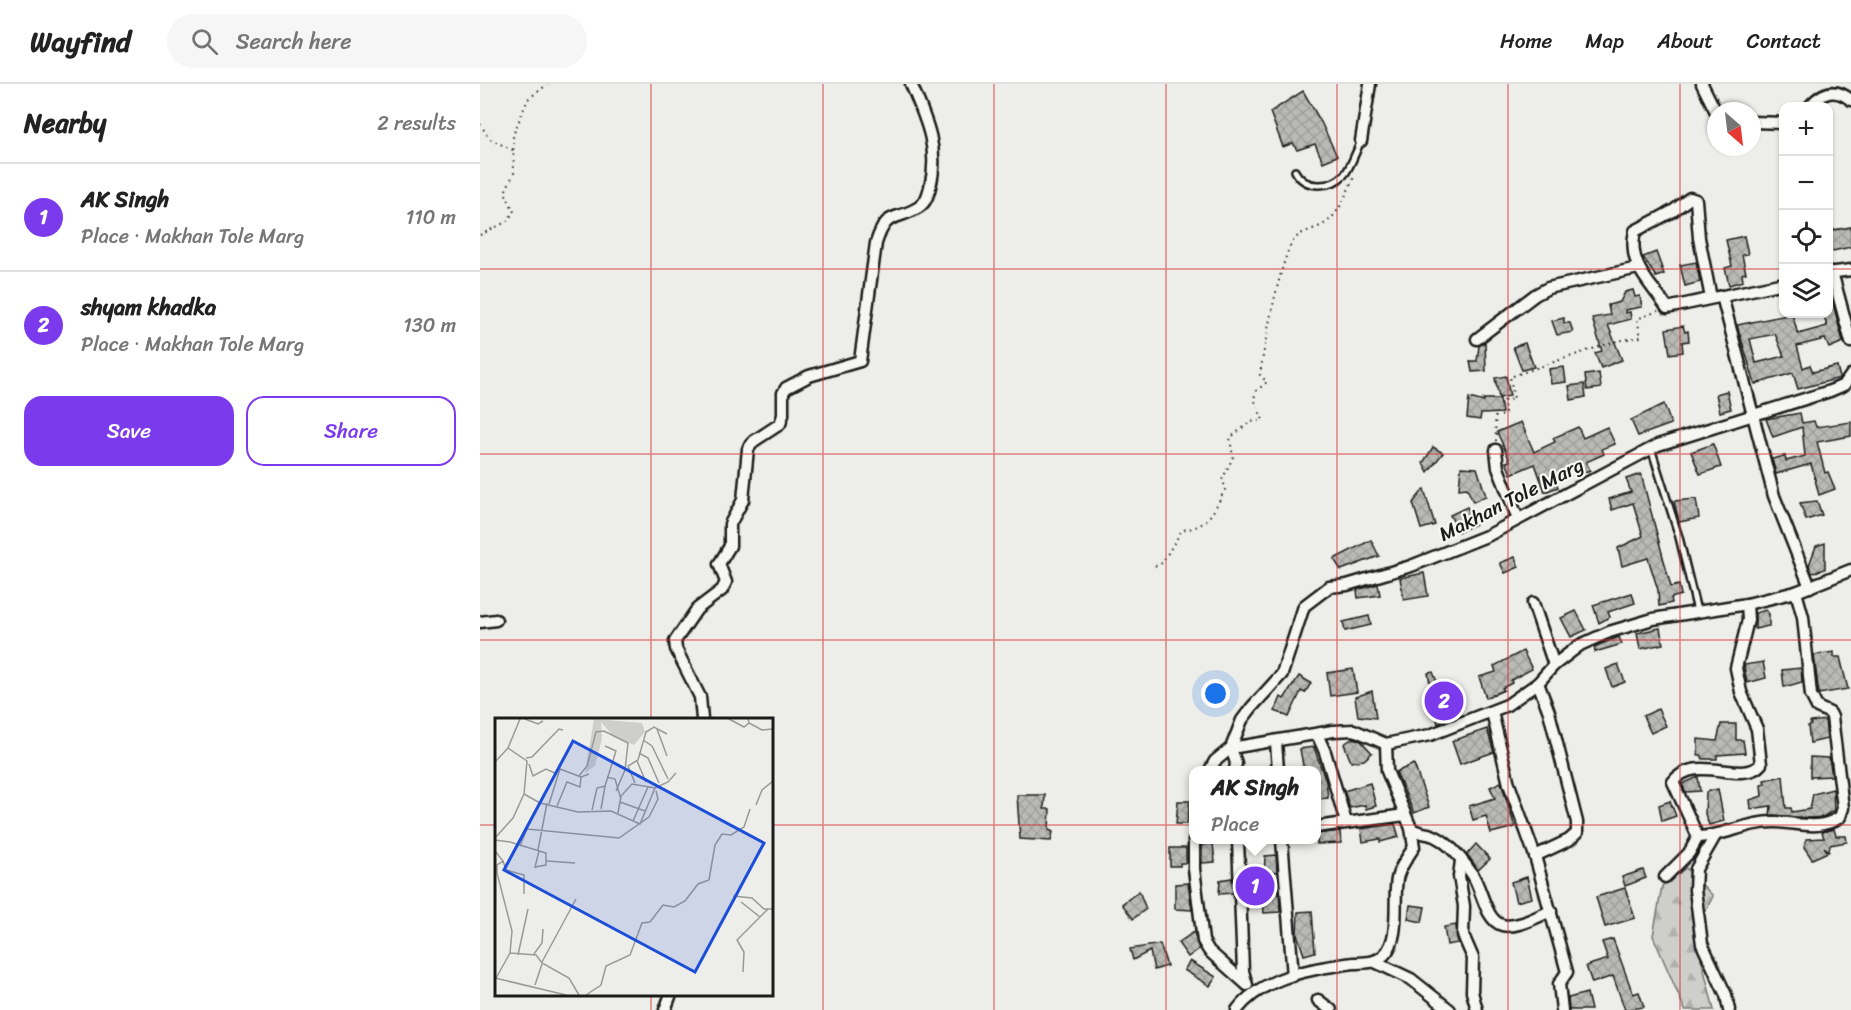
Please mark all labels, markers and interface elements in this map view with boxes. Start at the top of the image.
search box [167,14,587,68]
text: Wayfind [30,17,131,66]
text: Search here [236,22,352,61]
text: Home [1500,22,1552,60]
text: Map [1585,22,1624,60]
text: About [1657,22,1714,60]
text: Contact [1747,22,1821,60]
icon: search [188,25,221,58]
text: Nearby [24,100,106,146]
north arrow [1707,102,1761,156]
map controls [1779,102,1833,318]
button: + [1779,102,1833,156]
text: 2 results [377,106,456,141]
button: − [1779,156,1833,210]
text: AK Singh [81,180,169,219]
text: 1 [39,200,48,235]
text: 110 m [406,200,456,235]
button: locate [1779,210,1833,264]
text: Place · Makhan Tole Marg [81,219,304,254]
button: layers [1779,264,1833,318]
text: shyam khadka [81,288,216,327]
text: 2 [38,308,49,343]
text: 130 m [403,308,456,343]
text: Place · Makhan Tole Marg [81,327,304,362]
button: Save [24,396,234,466]
button: Share [246,396,456,466]
street label: Makhan Tole Marg [1432,448,1590,551]
pin: 2 [1424,678,1464,724]
your location [1201,679,1230,708]
inset map [495,718,772,995]
popup [1189,766,1321,844]
text: AK Singh [1211,768,1299,807]
text: Place [1211,807,1259,842]
pin: 1 [1236,864,1274,908]

